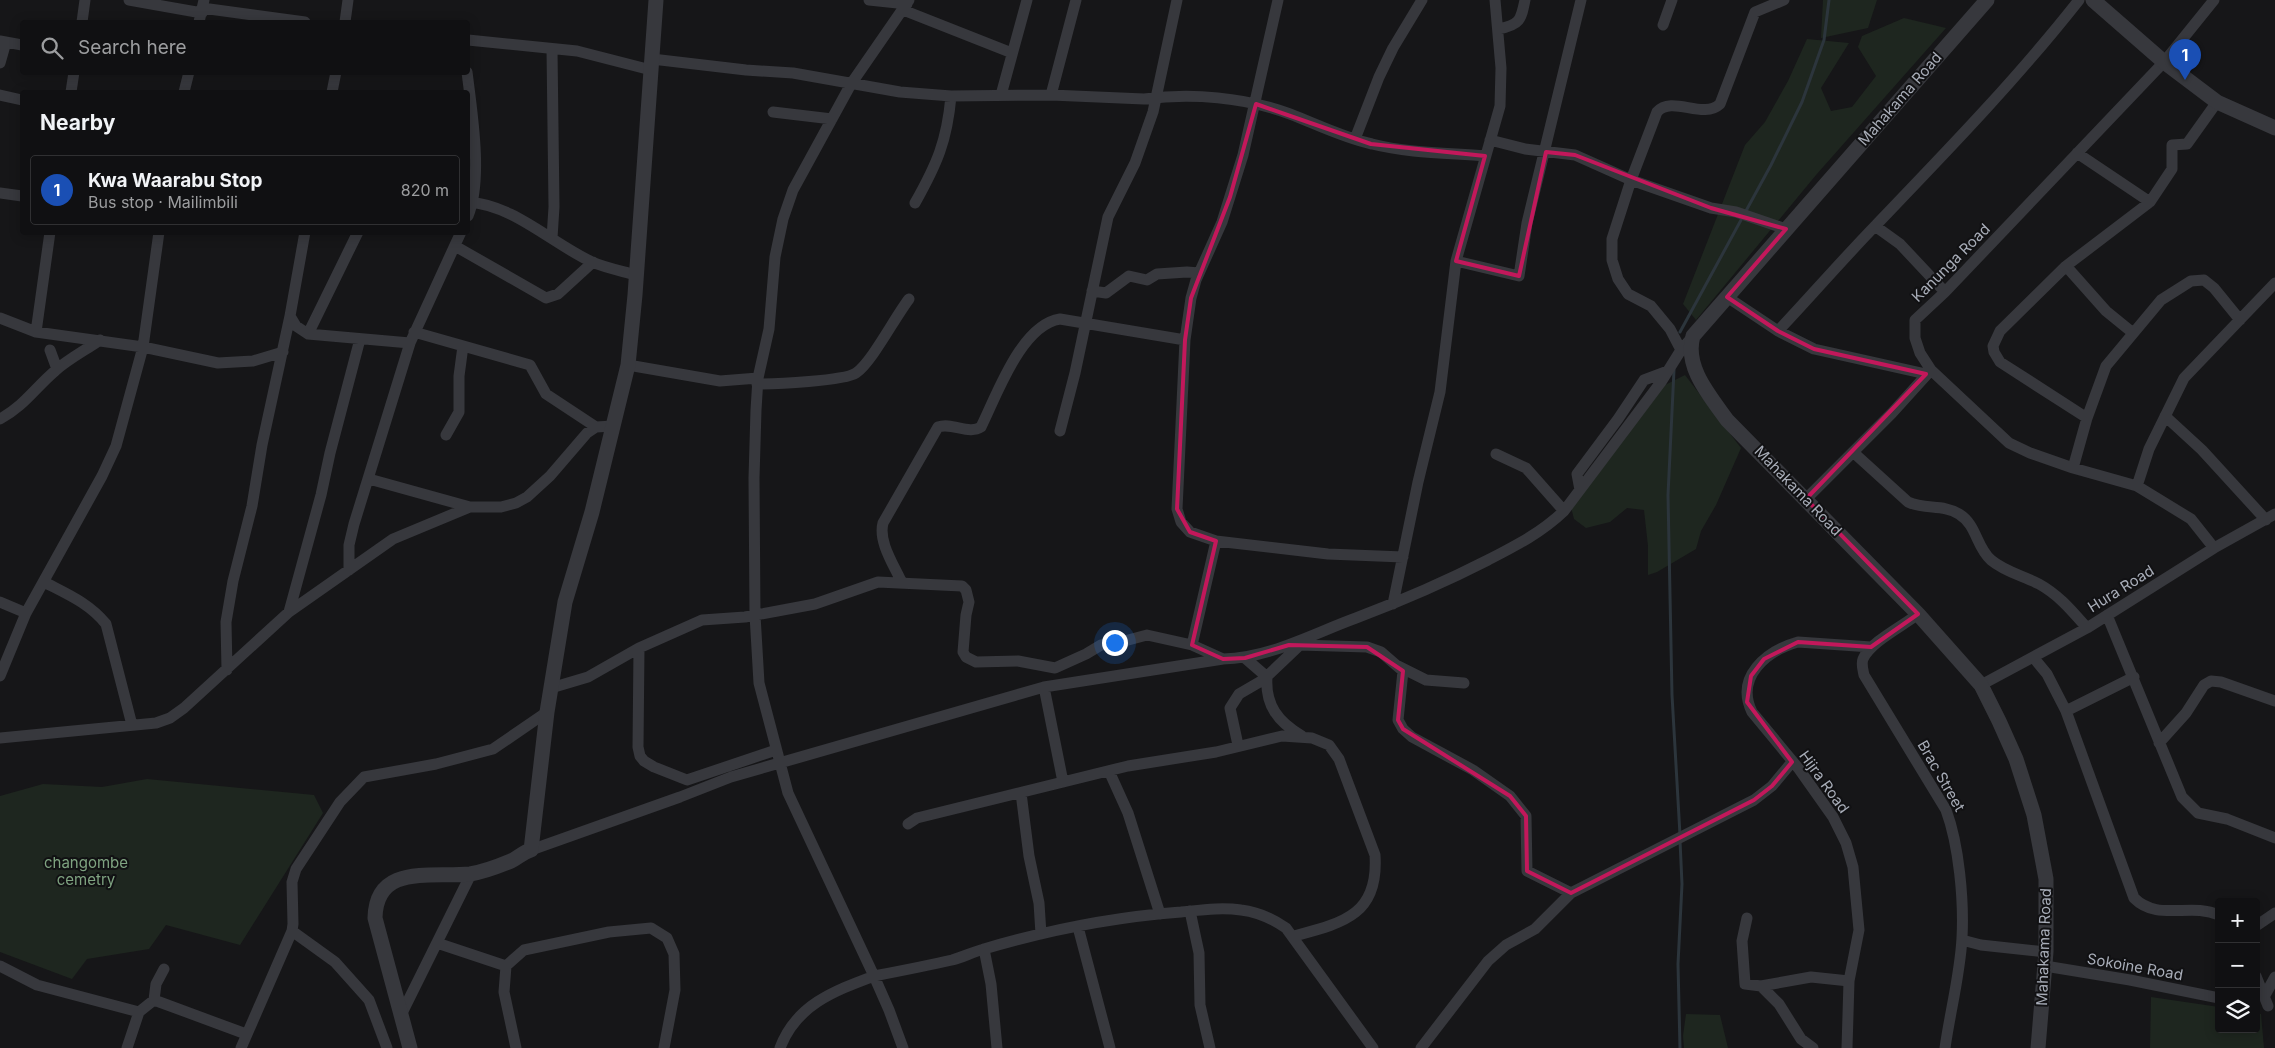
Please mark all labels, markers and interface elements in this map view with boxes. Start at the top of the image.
search box [20,20,470,75]
icon: search [38,34,66,62]
text: Search here [78,36,187,59]
pin: 1 [2169,39,2201,80]
street label: Mahakama Road [1854,48,1945,149]
text: Nearby [40,110,115,135]
text: Kwa Waarabu Stop [88,169,262,192]
text: 1 [54,180,60,200]
text: 820 m [401,180,449,200]
text: Bus stop · Mailimbili [88,192,238,212]
street label: Kanunga Road [1907,219,1994,306]
street label: Mahakama Road [1751,442,1846,540]
street label: Hura Road [2084,561,2157,616]
your location [1102,630,1128,656]
street label: Brac Street [1913,737,1969,815]
street label: Hijra Road [1795,747,1854,817]
park label: changombe cemetry [44,853,128,889]
street label: Mahakama Road [2032,888,2055,1006]
map controls [2215,898,2260,1033]
button: + [2215,898,2260,943]
button: − [2215,943,2260,988]
street label: Sokoine Road [2086,949,2185,984]
button: layers [2215,988,2260,1033]

